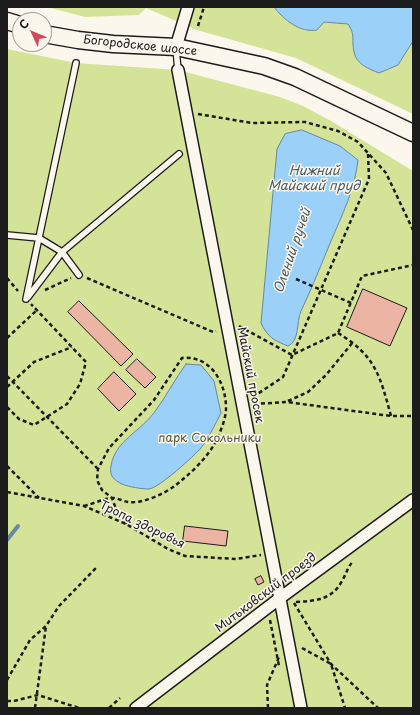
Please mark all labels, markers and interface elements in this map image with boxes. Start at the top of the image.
north arrow [12,12,52,52]
text: С [15,15,33,33]
street label: Богородское шоссе [82,33,198,59]
water label: Нижний Майский пруд [268,163,360,194]
water label: Олений ручей [271,207,315,295]
street label: Майский просек [234,326,266,424]
park label: парк Сокольники [158,432,262,446]
street label: Тропа здоровья [97,498,187,552]
street label: Митьковский проезд [213,550,319,636]

